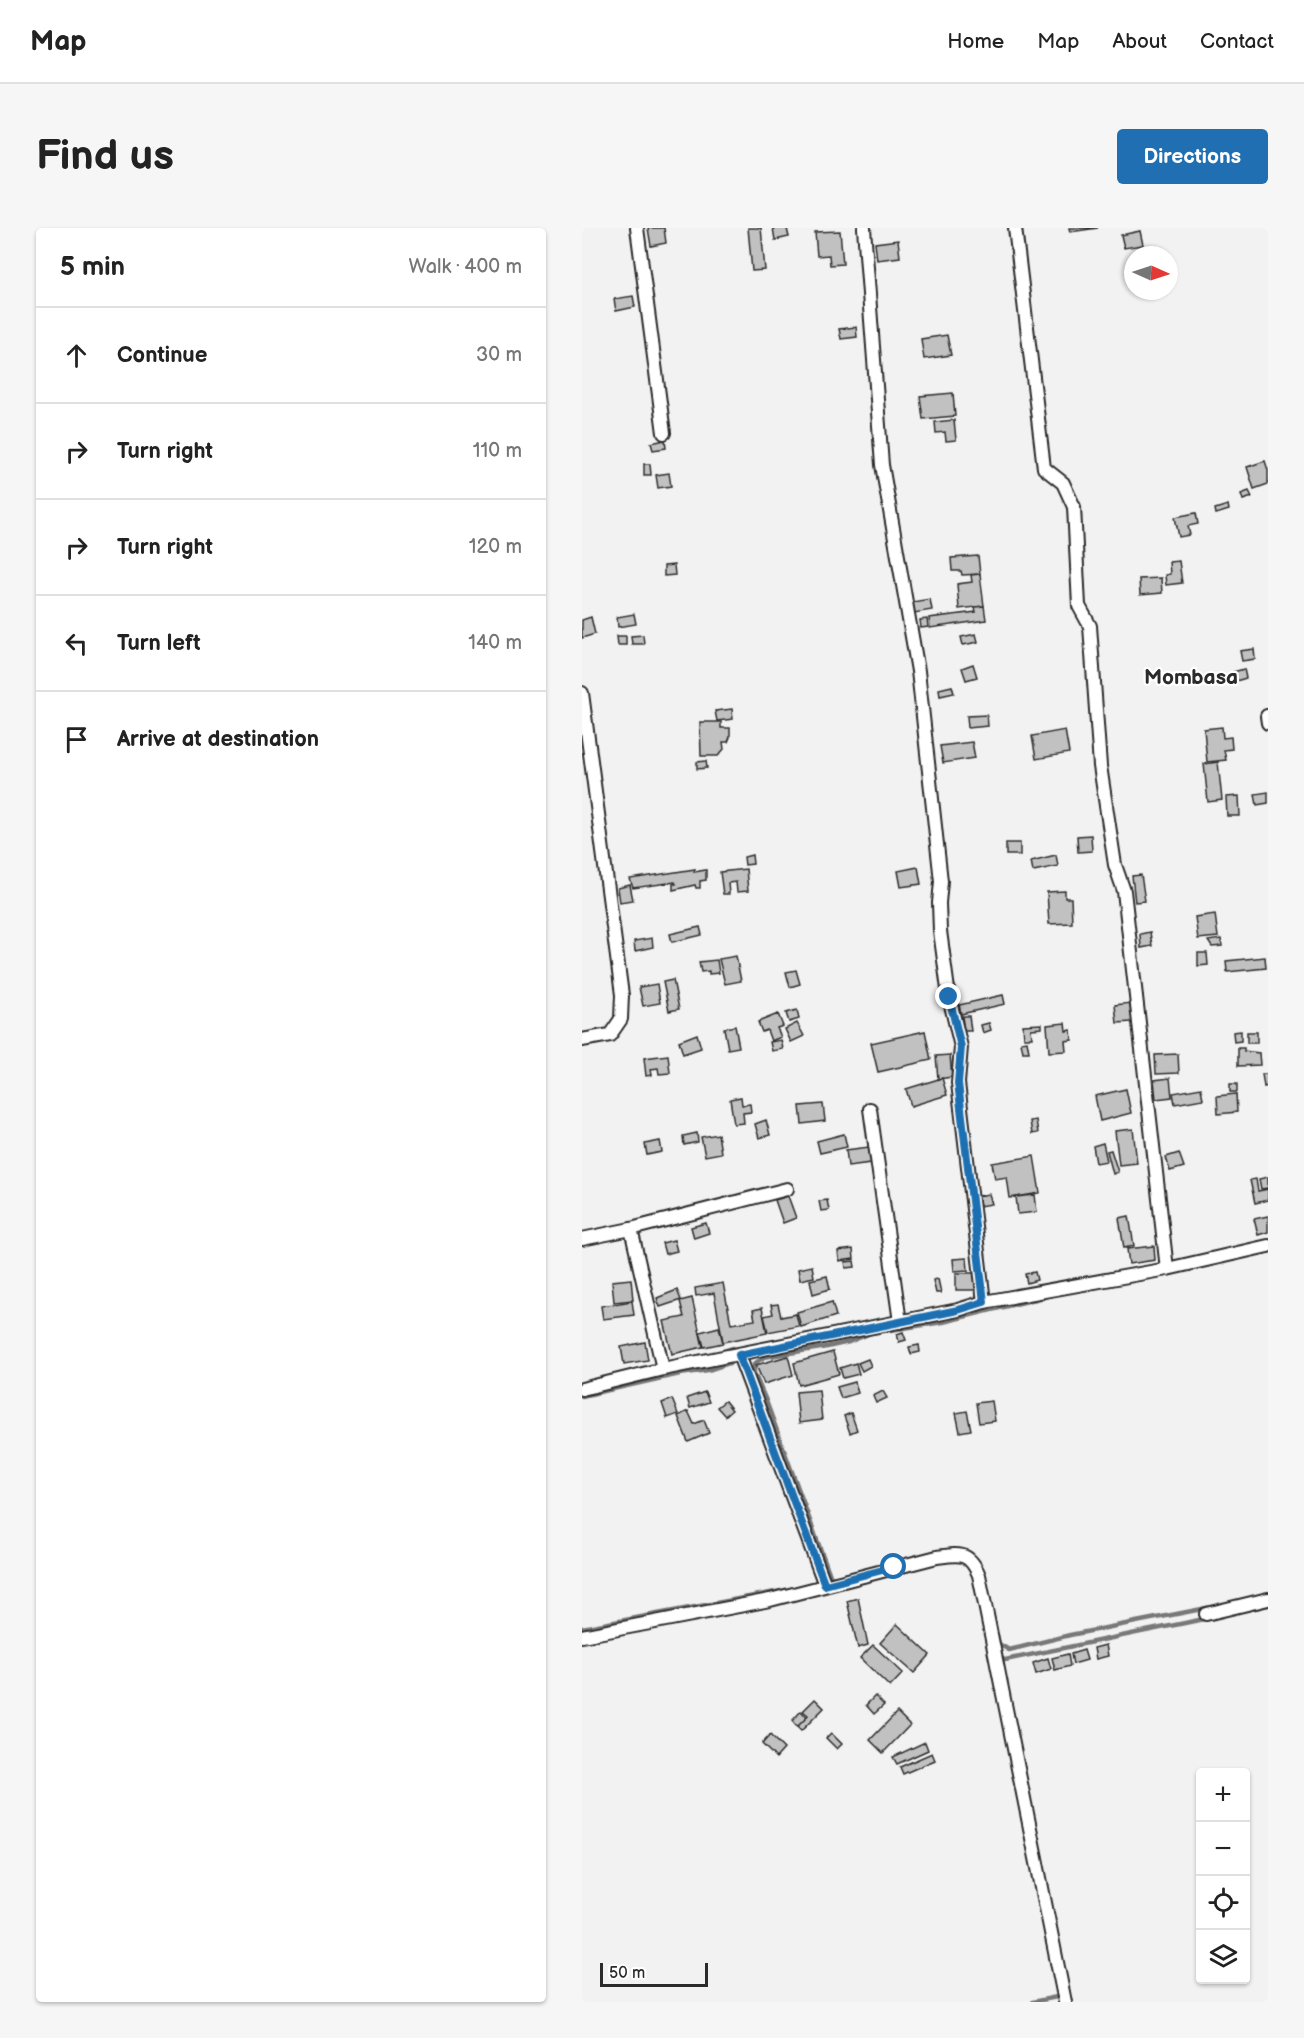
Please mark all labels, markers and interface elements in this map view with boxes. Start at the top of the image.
text: Map [30,25,86,58]
text: Home [947,29,1004,54]
text: Map [1037,29,1079,54]
text: About [1112,29,1167,54]
text: Contact [1200,29,1274,54]
button: Directions [1117,129,1268,184]
text: Find us [36,131,174,182]
north arrow [1124,246,1178,300]
text: 5 min [60,252,125,283]
text: Walk · 400 m [409,255,522,279]
icon: ahead [60,339,93,372]
text: Continue [117,342,207,369]
text: 30 m [476,343,522,367]
icon: right [60,435,93,468]
text: Turn right [117,438,213,465]
text: 110 m [473,439,522,463]
icon: right [60,531,93,564]
text: Turn right [117,534,213,561]
text: 120 m [469,535,522,559]
icon: left [60,627,93,660]
text: Turn left [117,630,201,657]
text: 140 m [468,631,522,655]
district label: Mombasa [1144,665,1238,690]
icon: arrive [60,723,93,756]
text: Arrive at destination [117,726,319,753]
route end [935,983,961,1009]
route start [880,1553,906,1579]
map controls [1196,1768,1250,1984]
button: + [1196,1768,1250,1822]
button: − [1196,1822,1250,1876]
button: locate [1196,1876,1250,1930]
button: layers [1196,1930,1250,1984]
scale bar [600,1960,708,1988]
text: 50 m [609,1964,645,1983]

